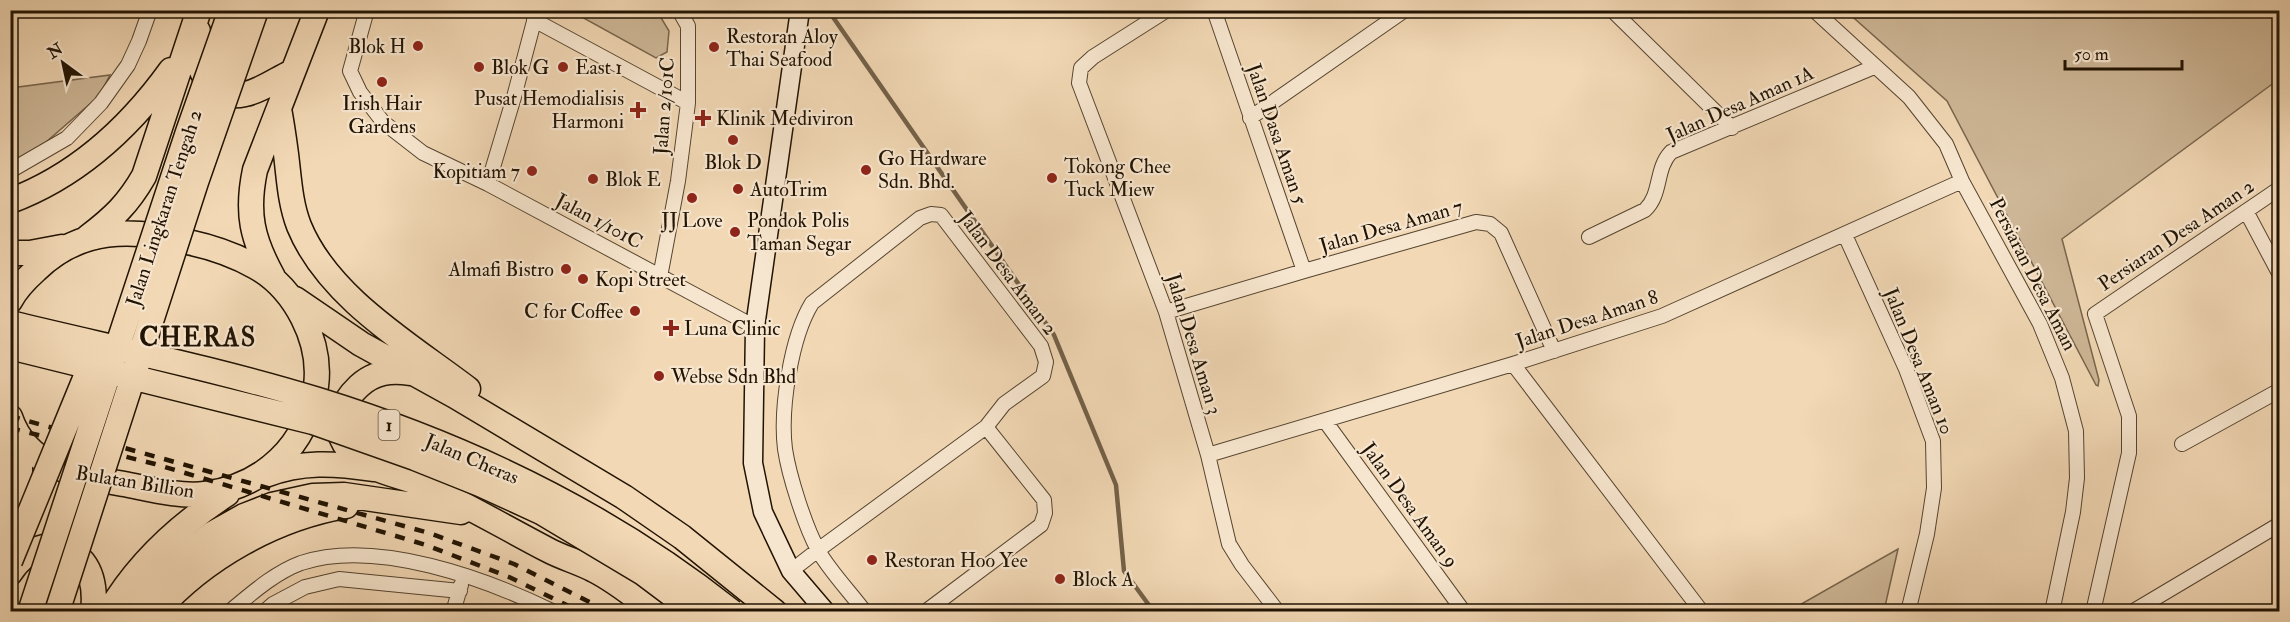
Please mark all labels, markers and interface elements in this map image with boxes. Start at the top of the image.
place label: Restoran Aloy Thai Seafood [726,24,839,72]
north arrow [33,33,93,93]
scale bar [2065,33,2182,71]
place label: Blok H [348,34,406,59]
text: N [43,39,67,64]
marker: Blok H [411,39,425,53]
marker: Restoran Aloy Thai Seafood [707,40,721,54]
text: 50 m [2074,43,2109,66]
place label: Blok G [491,55,549,80]
place label: East 1 [575,55,622,80]
street label: Jalan 2/101C [648,56,680,157]
street label: Jalan Dasa Aman 5 [1241,59,1313,208]
marker: Blok G [472,60,486,74]
marker: East 1 [556,60,570,74]
street label: Jalan Desa Aman 1A [1662,60,1818,148]
marker: Irish Hair Gardens [375,75,389,89]
place label: Pusat Hemodialisis Harmoni [474,86,624,134]
place label: Irish Hair Gardens [342,91,422,139]
marker: Pusat Hemodialisis Harmoni [629,101,647,119]
street label: Jalan Lingkaran Tengah 2 [120,106,208,311]
place label: Klinik Mediviron [716,106,854,131]
marker: Klinik Mediviron [694,109,712,127]
marker: Blok D [726,133,740,147]
place label: Go Hardware Sdn. Bhd. [878,146,987,194]
place label: Blok D [704,150,762,175]
place label: Tokong Chee Tuck Miew [1064,154,1171,202]
place label: Kopitiam 7 [433,159,520,185]
marker: Go Hardware Sdn. Bhd. [859,163,873,177]
marker: Kopitiam 7 [525,164,539,178]
place label: Blok E [605,167,661,192]
marker: Tokong Chee Tuck Miew [1045,171,1059,185]
marker: Blok E [586,172,600,186]
street label: Persiaran Desa Aman 2 [2093,174,2259,296]
place label: AutoTrim [749,177,828,202]
marker: AutoTrim [731,182,745,196]
street label: Jalan 1/101C [550,187,647,254]
marker: JJ Love [685,191,699,205]
street label: Persiaran Desa Aman [1984,193,2082,355]
street label: Jalan Desa Aman 7 [1316,194,1466,259]
street label: Jalan Desa Aman 2 [953,205,1063,340]
place label: JJ Love [660,208,723,233]
place label: Pondok Polis Taman Segar [747,208,852,256]
marker: Pondok Polis Taman Segar [728,225,742,239]
place label: Almafi Bistro [448,257,554,282]
marker: Almafi Bistro [559,262,573,276]
place label: Kopi Street [595,267,687,293]
street label: Jalan Desa Aman 3 [1160,269,1227,418]
marker: Kopi Street [576,272,590,286]
street label: Jalan Desa Aman 10 [1878,283,1960,438]
street label: Jalan Desa Aman 8 [1512,284,1661,354]
place label: C for Coffee [524,299,623,324]
marker: C for Coffee [628,304,642,318]
place label: Luna Clinic [684,316,780,341]
marker: Luna Clinic [662,319,680,337]
district label: CHERAS [139,322,257,354]
place label: Webse Sdn Bhd [670,364,796,389]
marker: Webse Sdn Bhd [652,369,666,383]
road number: 1 [378,410,400,440]
street label: Jalan Cheras [420,428,523,490]
street label: Jalan Desa Aman 9 [1356,437,1464,573]
street label: Bulatan Billion [74,460,196,504]
place label: Restoran Hoo Yee [884,548,1028,573]
marker: Restoran Hoo Yee [865,553,879,567]
place label: Block A [1072,567,1135,592]
marker: Block A [1053,572,1067,586]

